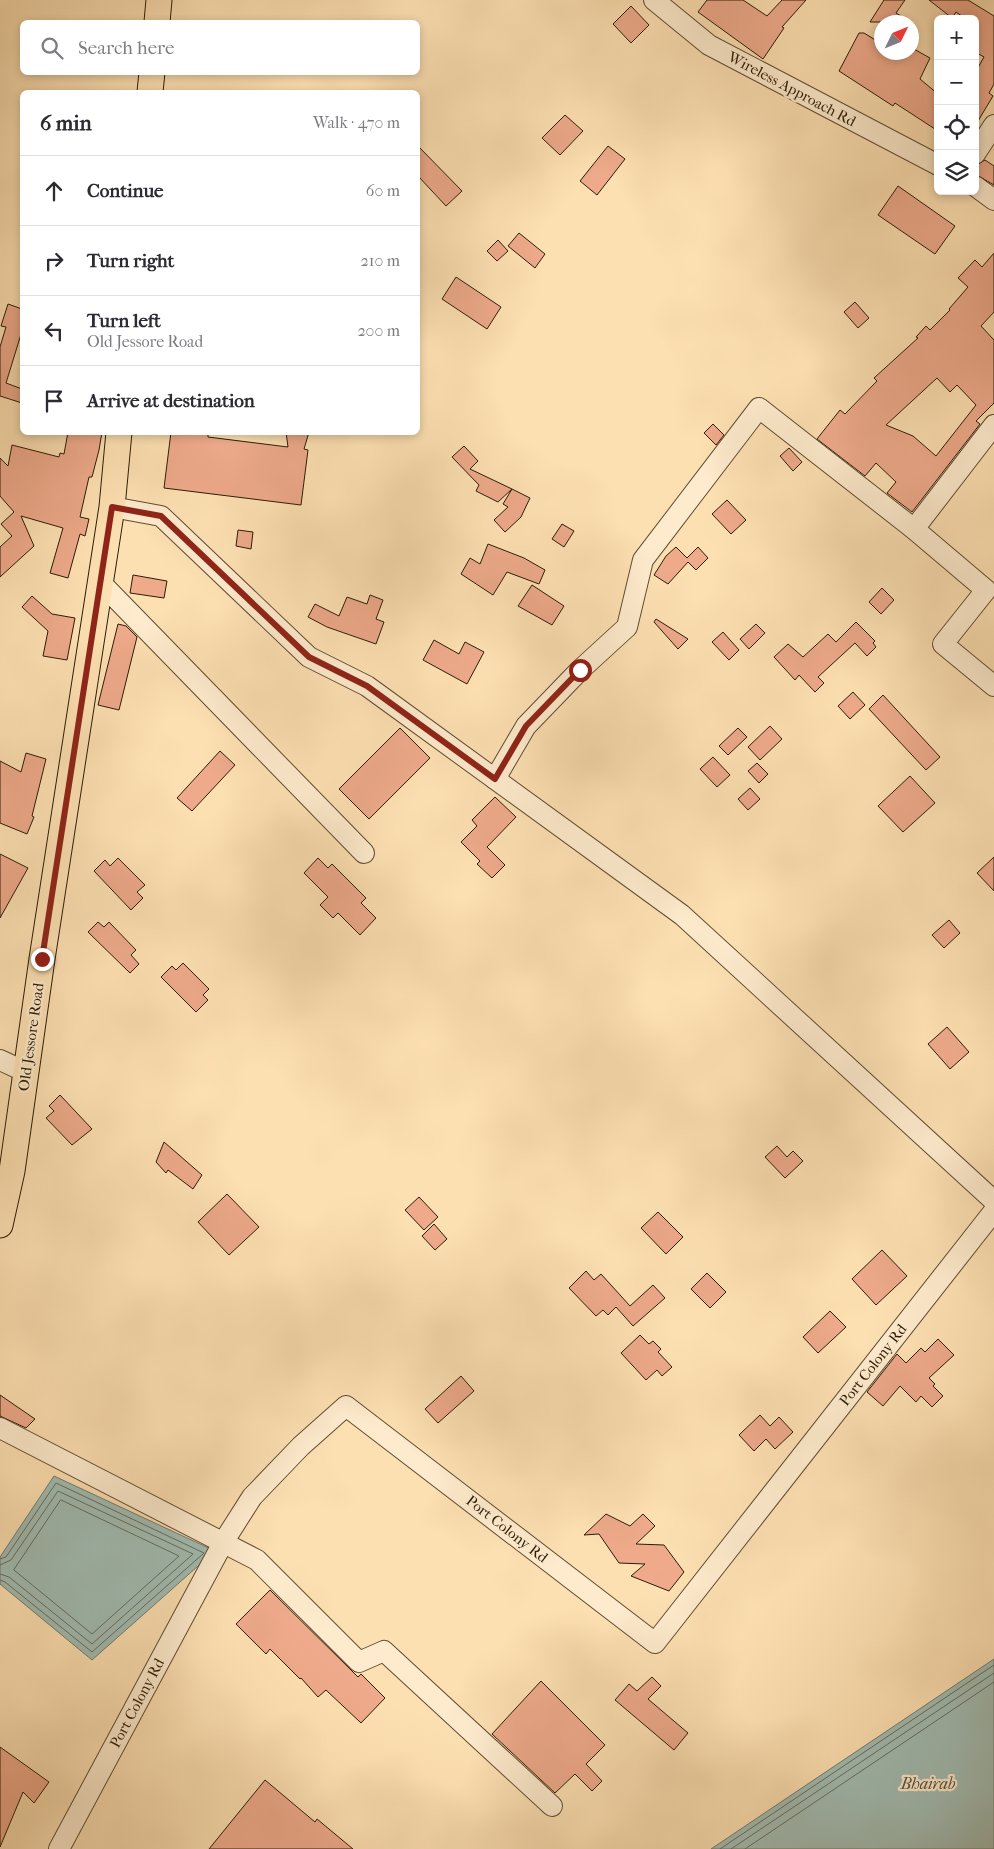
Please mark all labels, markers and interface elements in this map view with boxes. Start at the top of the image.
north arrow [874,15,919,60]
map controls [934,15,979,195]
button: + [934,15,979,60]
search box [20,20,420,75]
icon: search [38,34,66,62]
text: Search here [78,37,174,59]
street label: Wireless Approach Rd [724,47,860,131]
button: − [934,60,979,105]
button: locate [934,105,979,150]
text: 6 min [40,111,92,135]
text: Walk · 470 m [313,113,400,132]
button: layers [934,150,979,195]
icon: ahead [40,177,68,205]
text: Continue [87,180,163,202]
text: 60 m [366,181,400,200]
icon: right [40,247,68,275]
text: Turn right [87,250,174,272]
text: 210 m [361,251,400,270]
text: Turn left [87,310,161,332]
icon: left [40,317,68,345]
text: 200 m [357,321,400,340]
text: Old Jessore Road [87,332,203,351]
icon: arrive [40,387,68,415]
text: Arrive at destination [87,390,255,412]
route start [569,659,592,682]
route end [31,948,54,971]
street label: Old Jessore Road [15,981,48,1092]
street label: Port Colony Rd [836,1320,911,1409]
street label: Port Colony Rd [463,1492,552,1567]
street label: Port Colony Rd [106,1654,169,1751]
water label: Bhairab [900,1774,956,1793]

